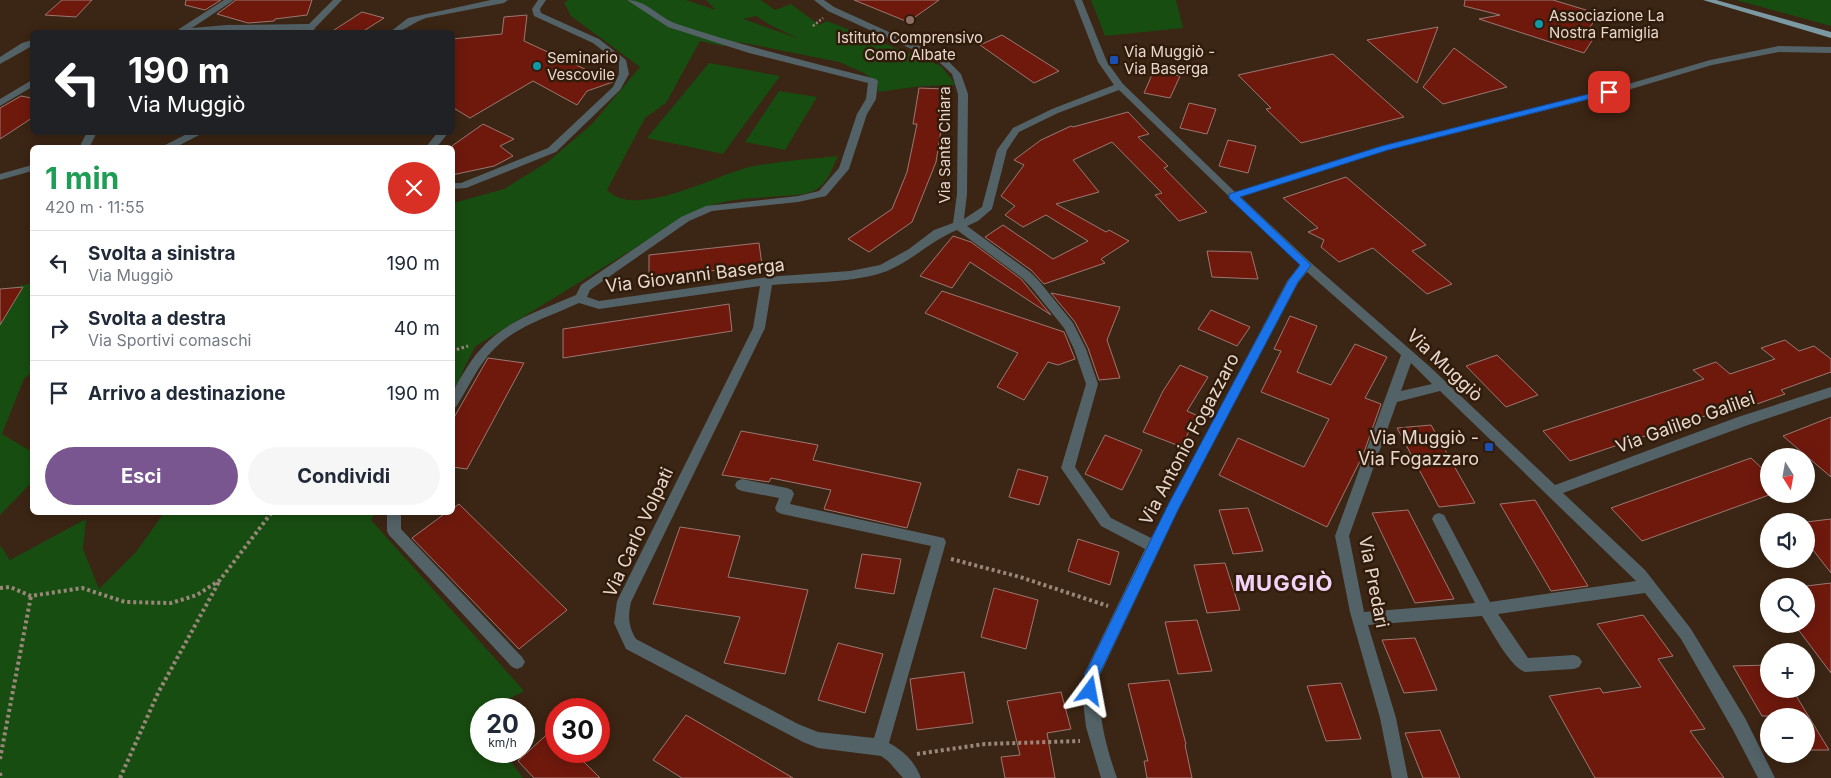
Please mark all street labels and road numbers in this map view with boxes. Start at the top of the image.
street label: Via Santa Chiara [935,86,954,204]
street label: Via Giovanni Baserga [604,254,786,296]
street label: Via Muggiò [1403,325,1487,405]
street label: Via Antonio Fogazzaro [1135,350,1243,528]
street label: Via Galileo Galilei [1613,387,1757,457]
street label: Via Carlo Volpati [599,464,677,600]
street label: Via Predari [1355,534,1393,630]

